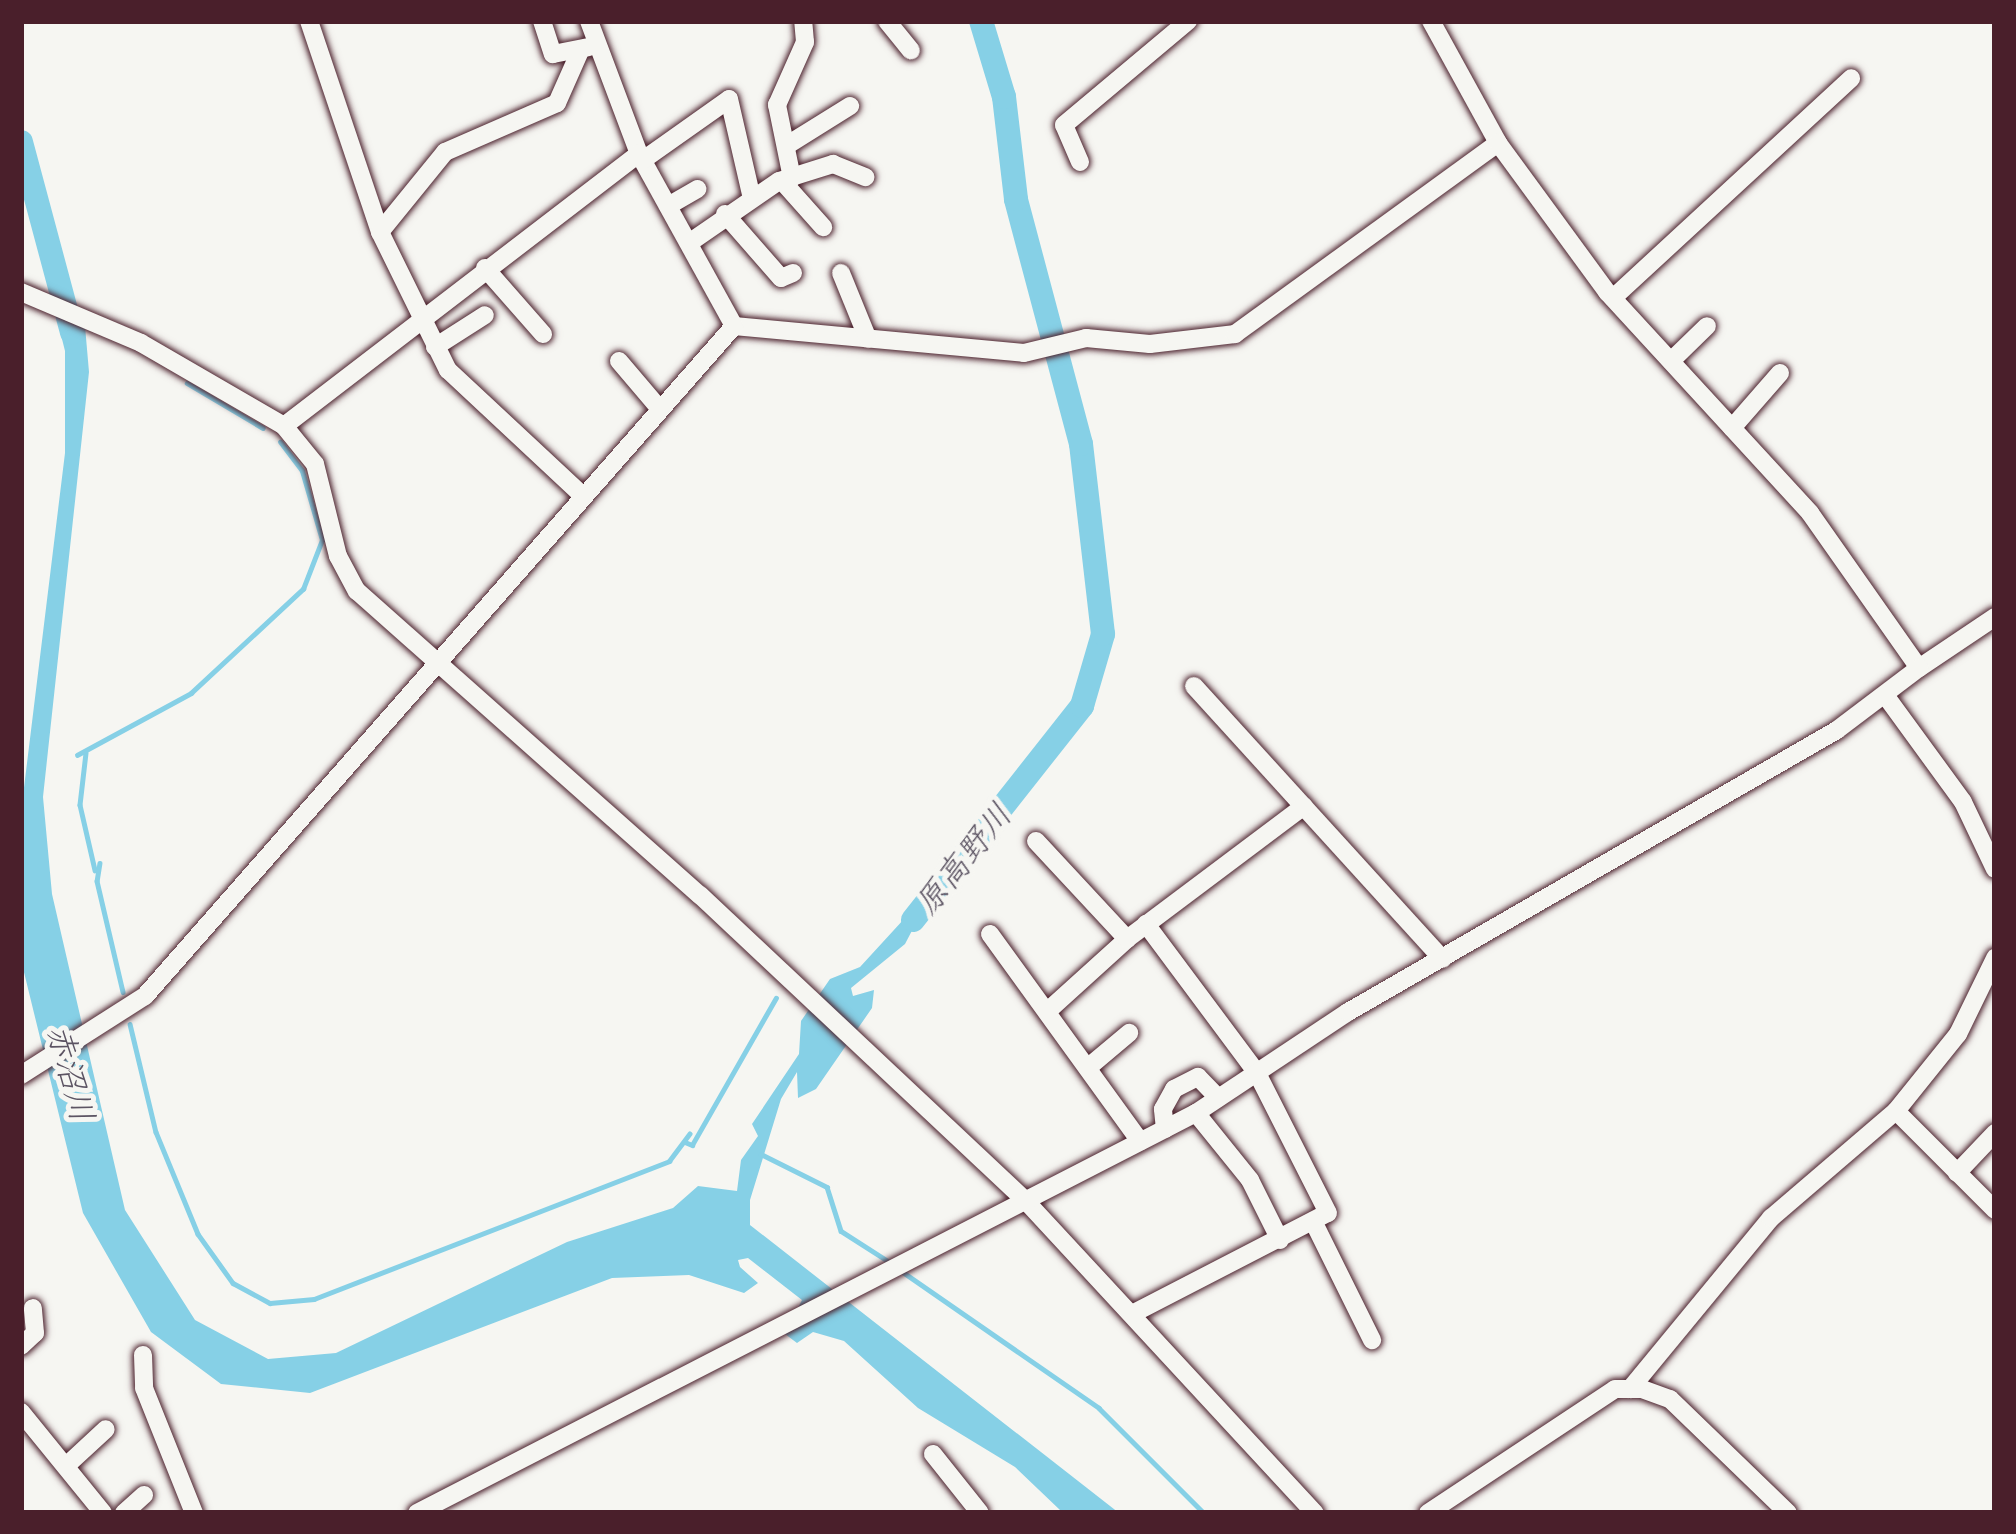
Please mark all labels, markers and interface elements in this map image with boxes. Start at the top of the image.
water label: 原高野川 [906,795,1020,923]
water label: 赤沼川 [39,1020,103,1126]

